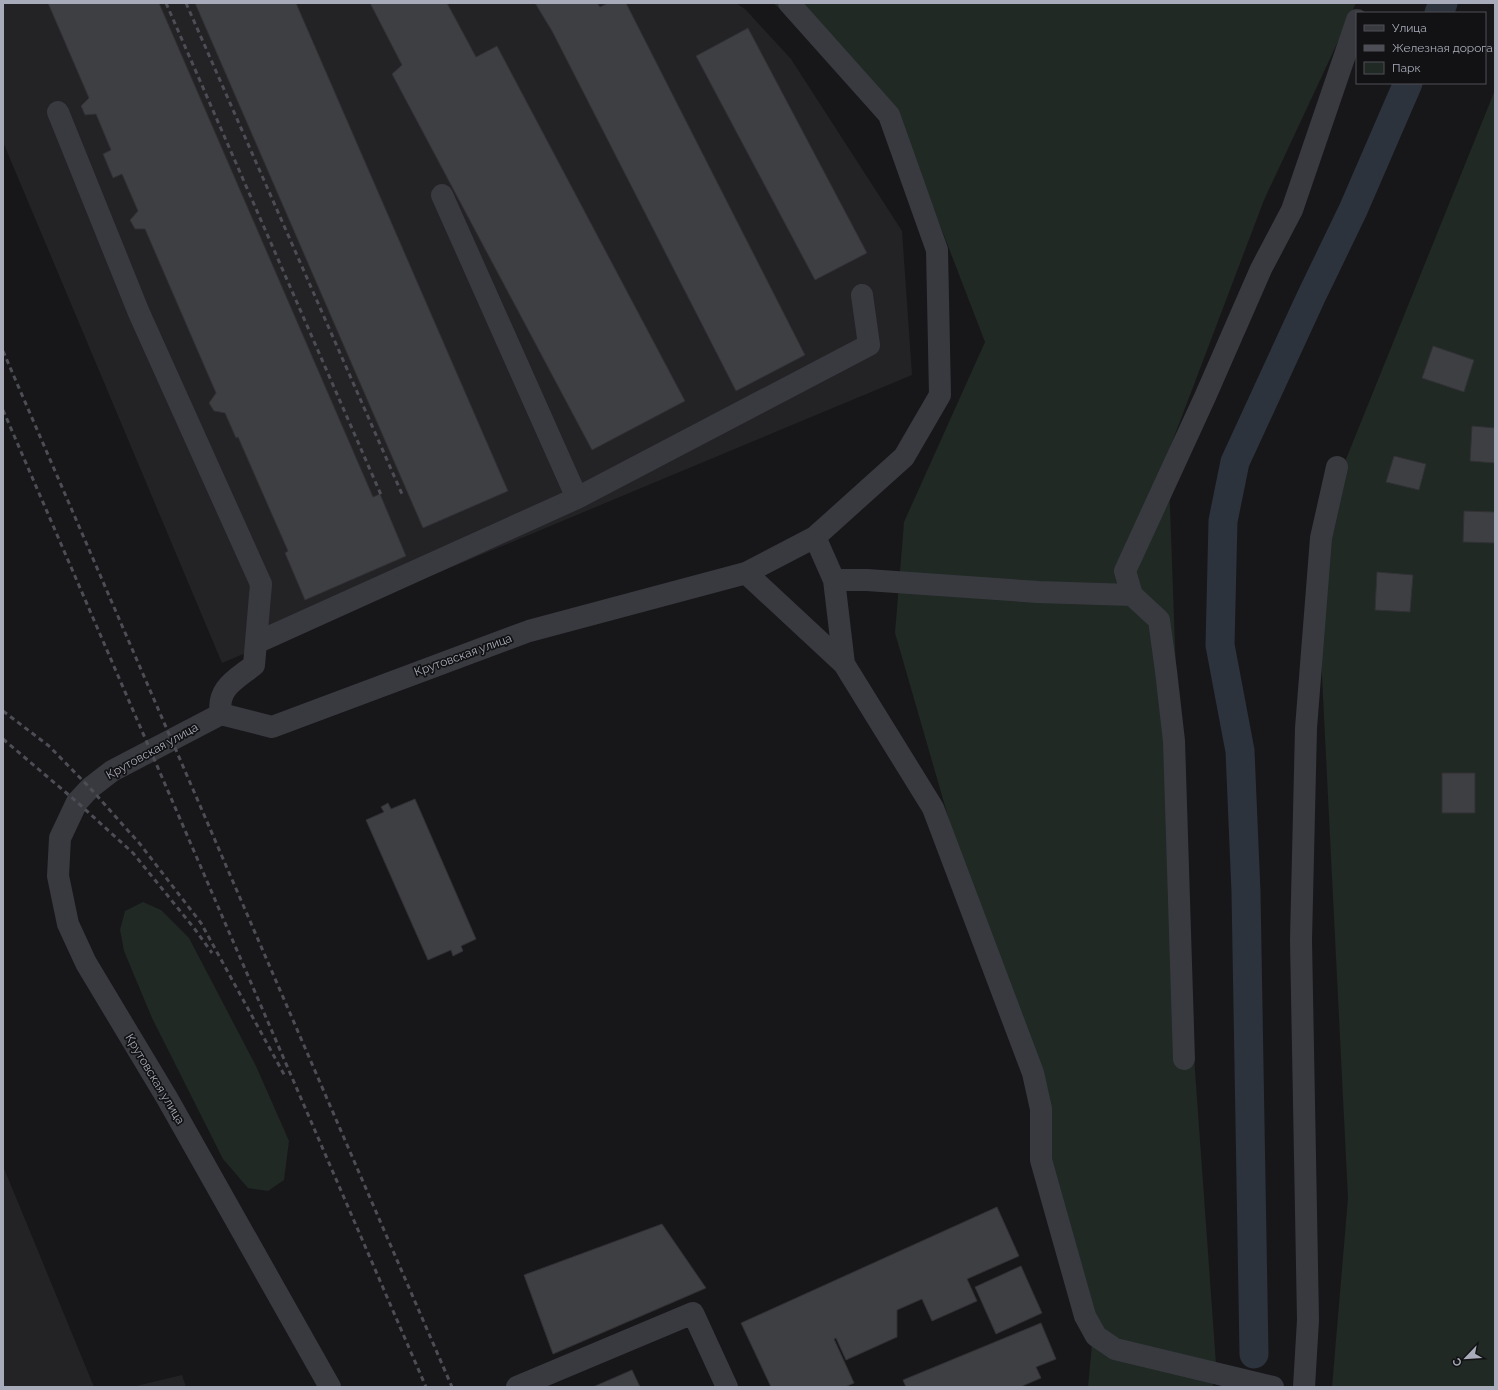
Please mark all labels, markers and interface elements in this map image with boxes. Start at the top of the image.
legend [1356,12,1486,84]
text: Улица [1392,21,1427,35]
text: Железная дорога [1392,41,1493,55]
text: Парк [1392,61,1421,75]
street label: Крутовская улица [412,631,514,679]
street label: Крутовская улица [104,720,200,782]
street label: Крутовская улица [123,1031,187,1127]
north arrow [1446,1338,1486,1378]
text: С [1450,1355,1465,1368]

